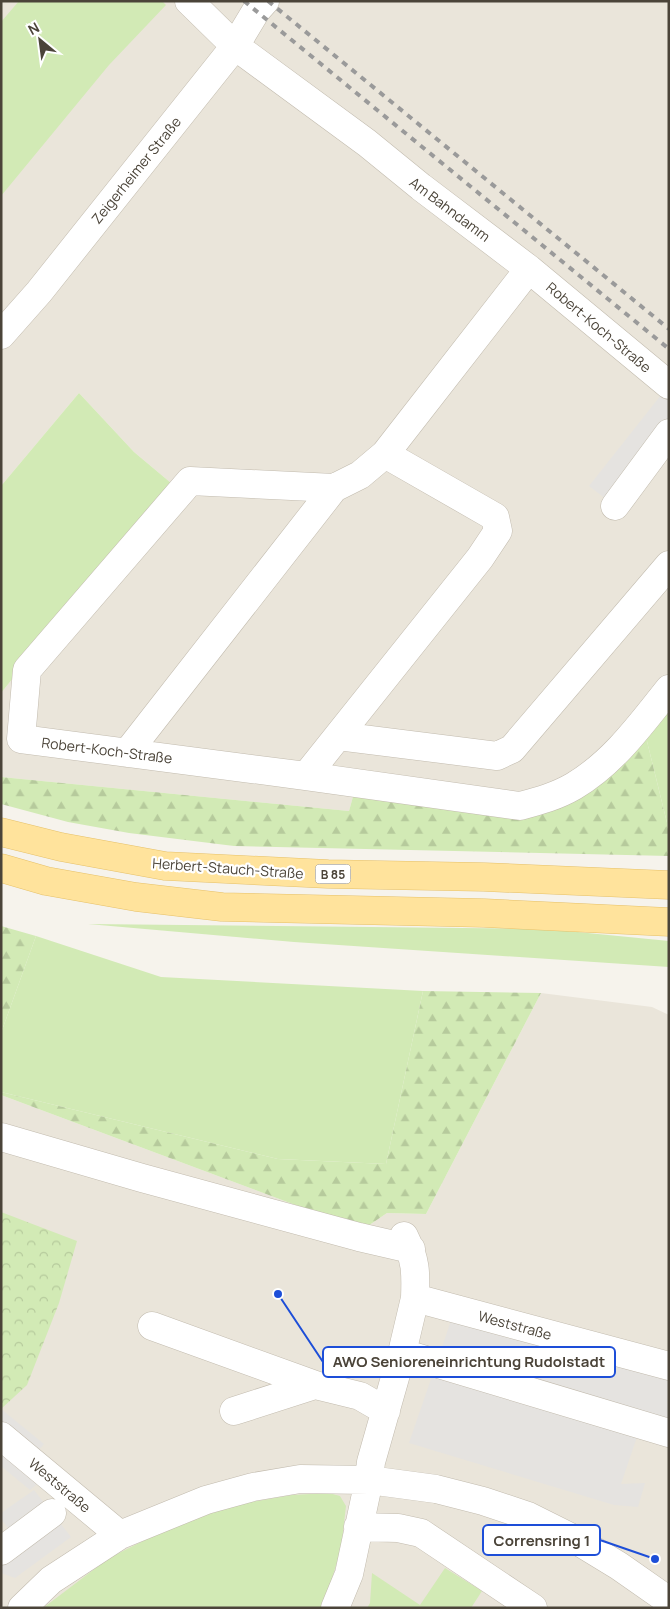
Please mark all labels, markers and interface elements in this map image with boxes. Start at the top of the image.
north arrow [15,15,65,65]
text: N [24,17,42,39]
street label: Zeigerheimer Straße [87,113,185,227]
street label: Am Bahndamm [406,172,494,246]
street label: Robert-Koch-Straße [543,277,655,377]
street label: Robert-Koch-Straße [41,733,173,767]
street label: Herbert-Stauch-Straße [152,853,304,883]
road number: B 85 [316,864,350,884]
street label: Weststraße [476,1306,554,1344]
callout: AWO Senioreneinrichtung Rudolstadt [323,1347,615,1377]
text: AWO Senioreneinrichtung Rudolstadt [333,1351,605,1372]
street label: Weststraße [25,1453,95,1517]
callout: Corrensring 1 [483,1525,600,1555]
text: Corrensring 1 [494,1530,590,1551]

